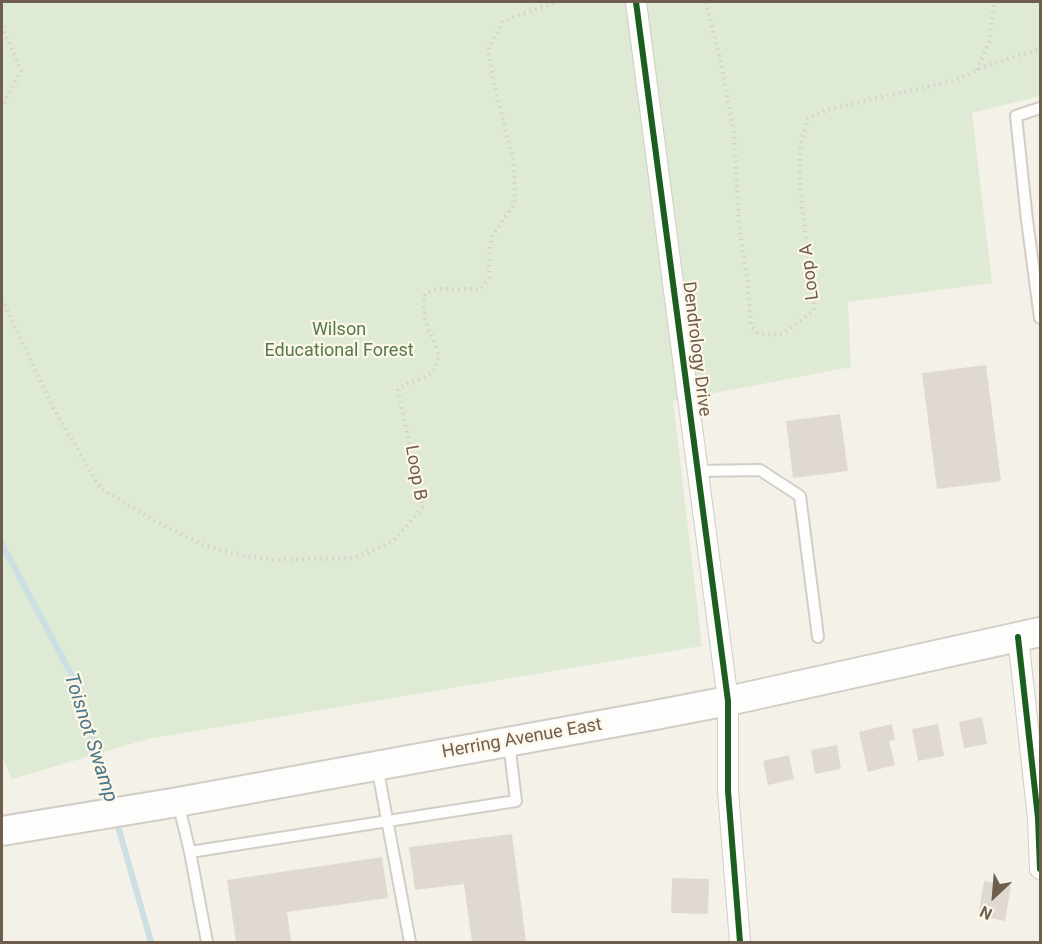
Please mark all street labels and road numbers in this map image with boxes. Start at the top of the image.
street label: Loop A [796,243,824,301]
street label: Dendrology Drive [677,280,715,418]
street label: Loop B [400,444,430,502]
street label: Herring Avenue East [440,714,604,764]

